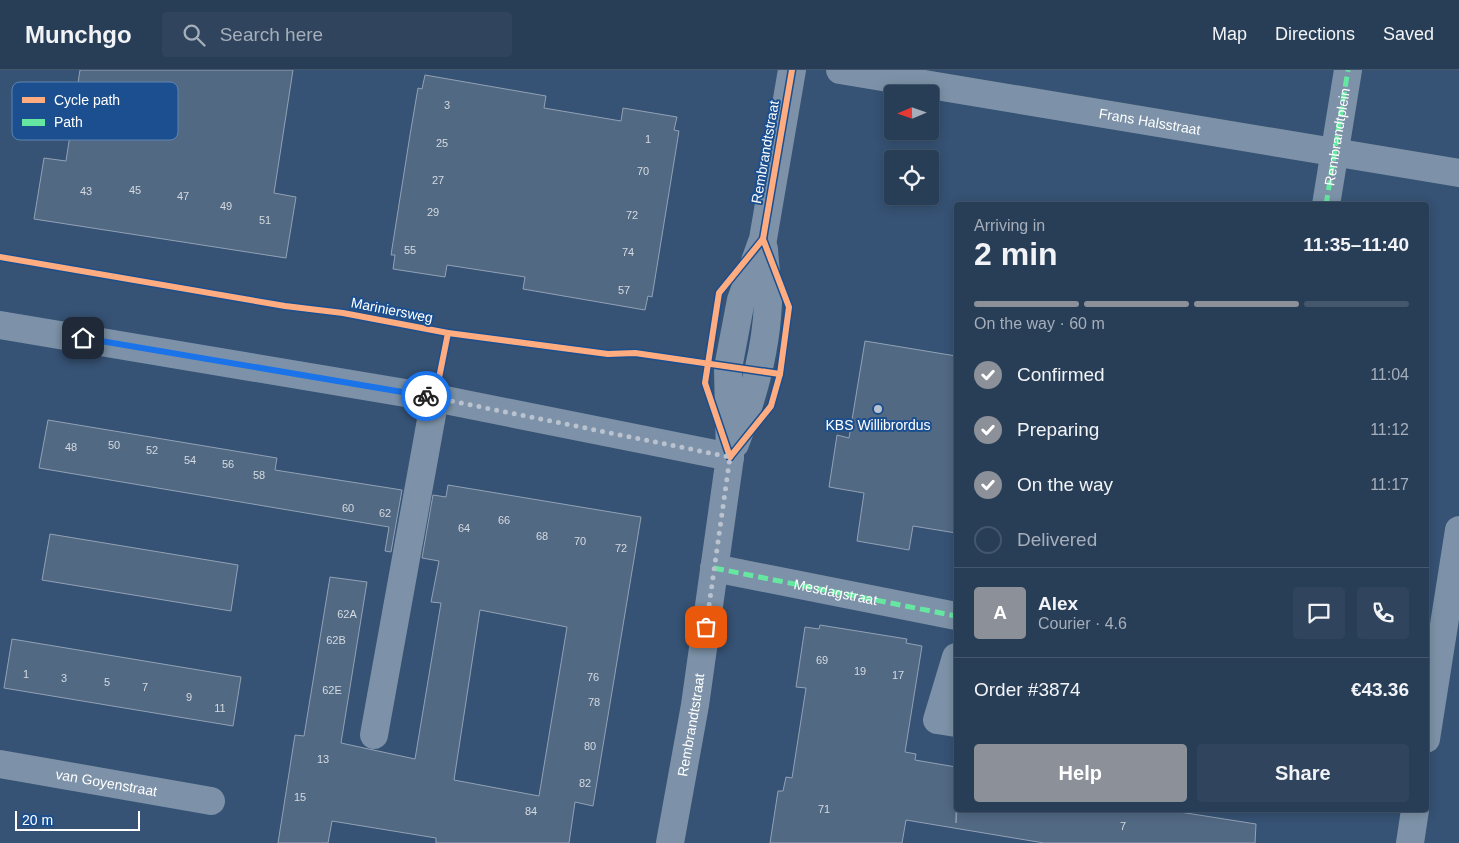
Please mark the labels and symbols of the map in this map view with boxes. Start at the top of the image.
legend [12,82,178,140]
north arrow [884,85,939,140]
street label: Rembrandtplein [1321,87,1353,187]
text: Cycle path [54,92,120,108]
house number: 3 [444,99,450,111]
street label: Rembrandtstraat [748,99,782,205]
street label: Frans Halsstraat [1098,105,1202,138]
text: Path [54,114,83,130]
house number: 1 [645,133,651,145]
house number: 25 [436,137,448,149]
house number: 70 [637,165,649,177]
house number: 27 [432,174,444,186]
house number: 45 [129,184,141,196]
house number: 43 [80,185,92,197]
house number: 47 [177,190,189,202]
house number: 49 [220,200,232,212]
house number: 29 [427,206,439,218]
house number: 72 [626,209,638,221]
house number: 51 [259,214,271,226]
house number: 55 [404,244,416,256]
house number: 74 [622,246,634,258]
house number: 57 [618,284,630,296]
street label: Mariniersweg [350,294,434,326]
pin [62,317,104,359]
courier [401,371,451,421]
marker: KBS Willibrordus [872,403,884,415]
place label: KBS Willibrordus [825,417,931,433]
house number: 50 [108,439,120,451]
house number: 48 [65,441,77,453]
house number: 52 [146,444,158,456]
house number: 54 [184,454,196,466]
house number: 56 [222,458,234,470]
house number: 58 [253,469,265,481]
house number: 60 [342,502,354,514]
house number: 62 [379,507,391,519]
house number: 66 [498,514,510,526]
house number: 64 [458,522,470,534]
house number: 68 [536,530,548,542]
house number: 70 [574,535,586,547]
house number: 72 [615,542,627,554]
street label: Mesdagstraat [792,576,879,608]
pin [685,606,727,648]
house number: 62A [337,608,357,620]
house number: 62B [326,634,346,646]
house number: 69 [816,654,828,666]
house number: 19 [854,665,866,677]
house number: 1 [23,668,29,680]
house number: 17 [892,669,904,681]
house number: 76 [587,671,599,683]
house number: 3 [61,672,67,684]
street label: Rembrandtstraat [674,672,707,778]
house number: 5 [104,676,110,688]
house number: 7 [142,681,148,693]
house number: 62E [322,684,342,696]
house number: 9 [186,691,192,703]
house number: 78 [588,696,600,708]
house number: 11 [214,702,226,714]
house number: 80 [584,740,596,752]
house number: 13 [317,753,329,765]
street label: van Goyenstraat [54,766,159,799]
house number: 82 [579,777,591,789]
house number: 15 [294,791,306,803]
house number: 71 [818,803,830,815]
house number: 84 [525,805,537,817]
scale bar [15,808,140,831]
house number: 7 [1120,820,1126,832]

